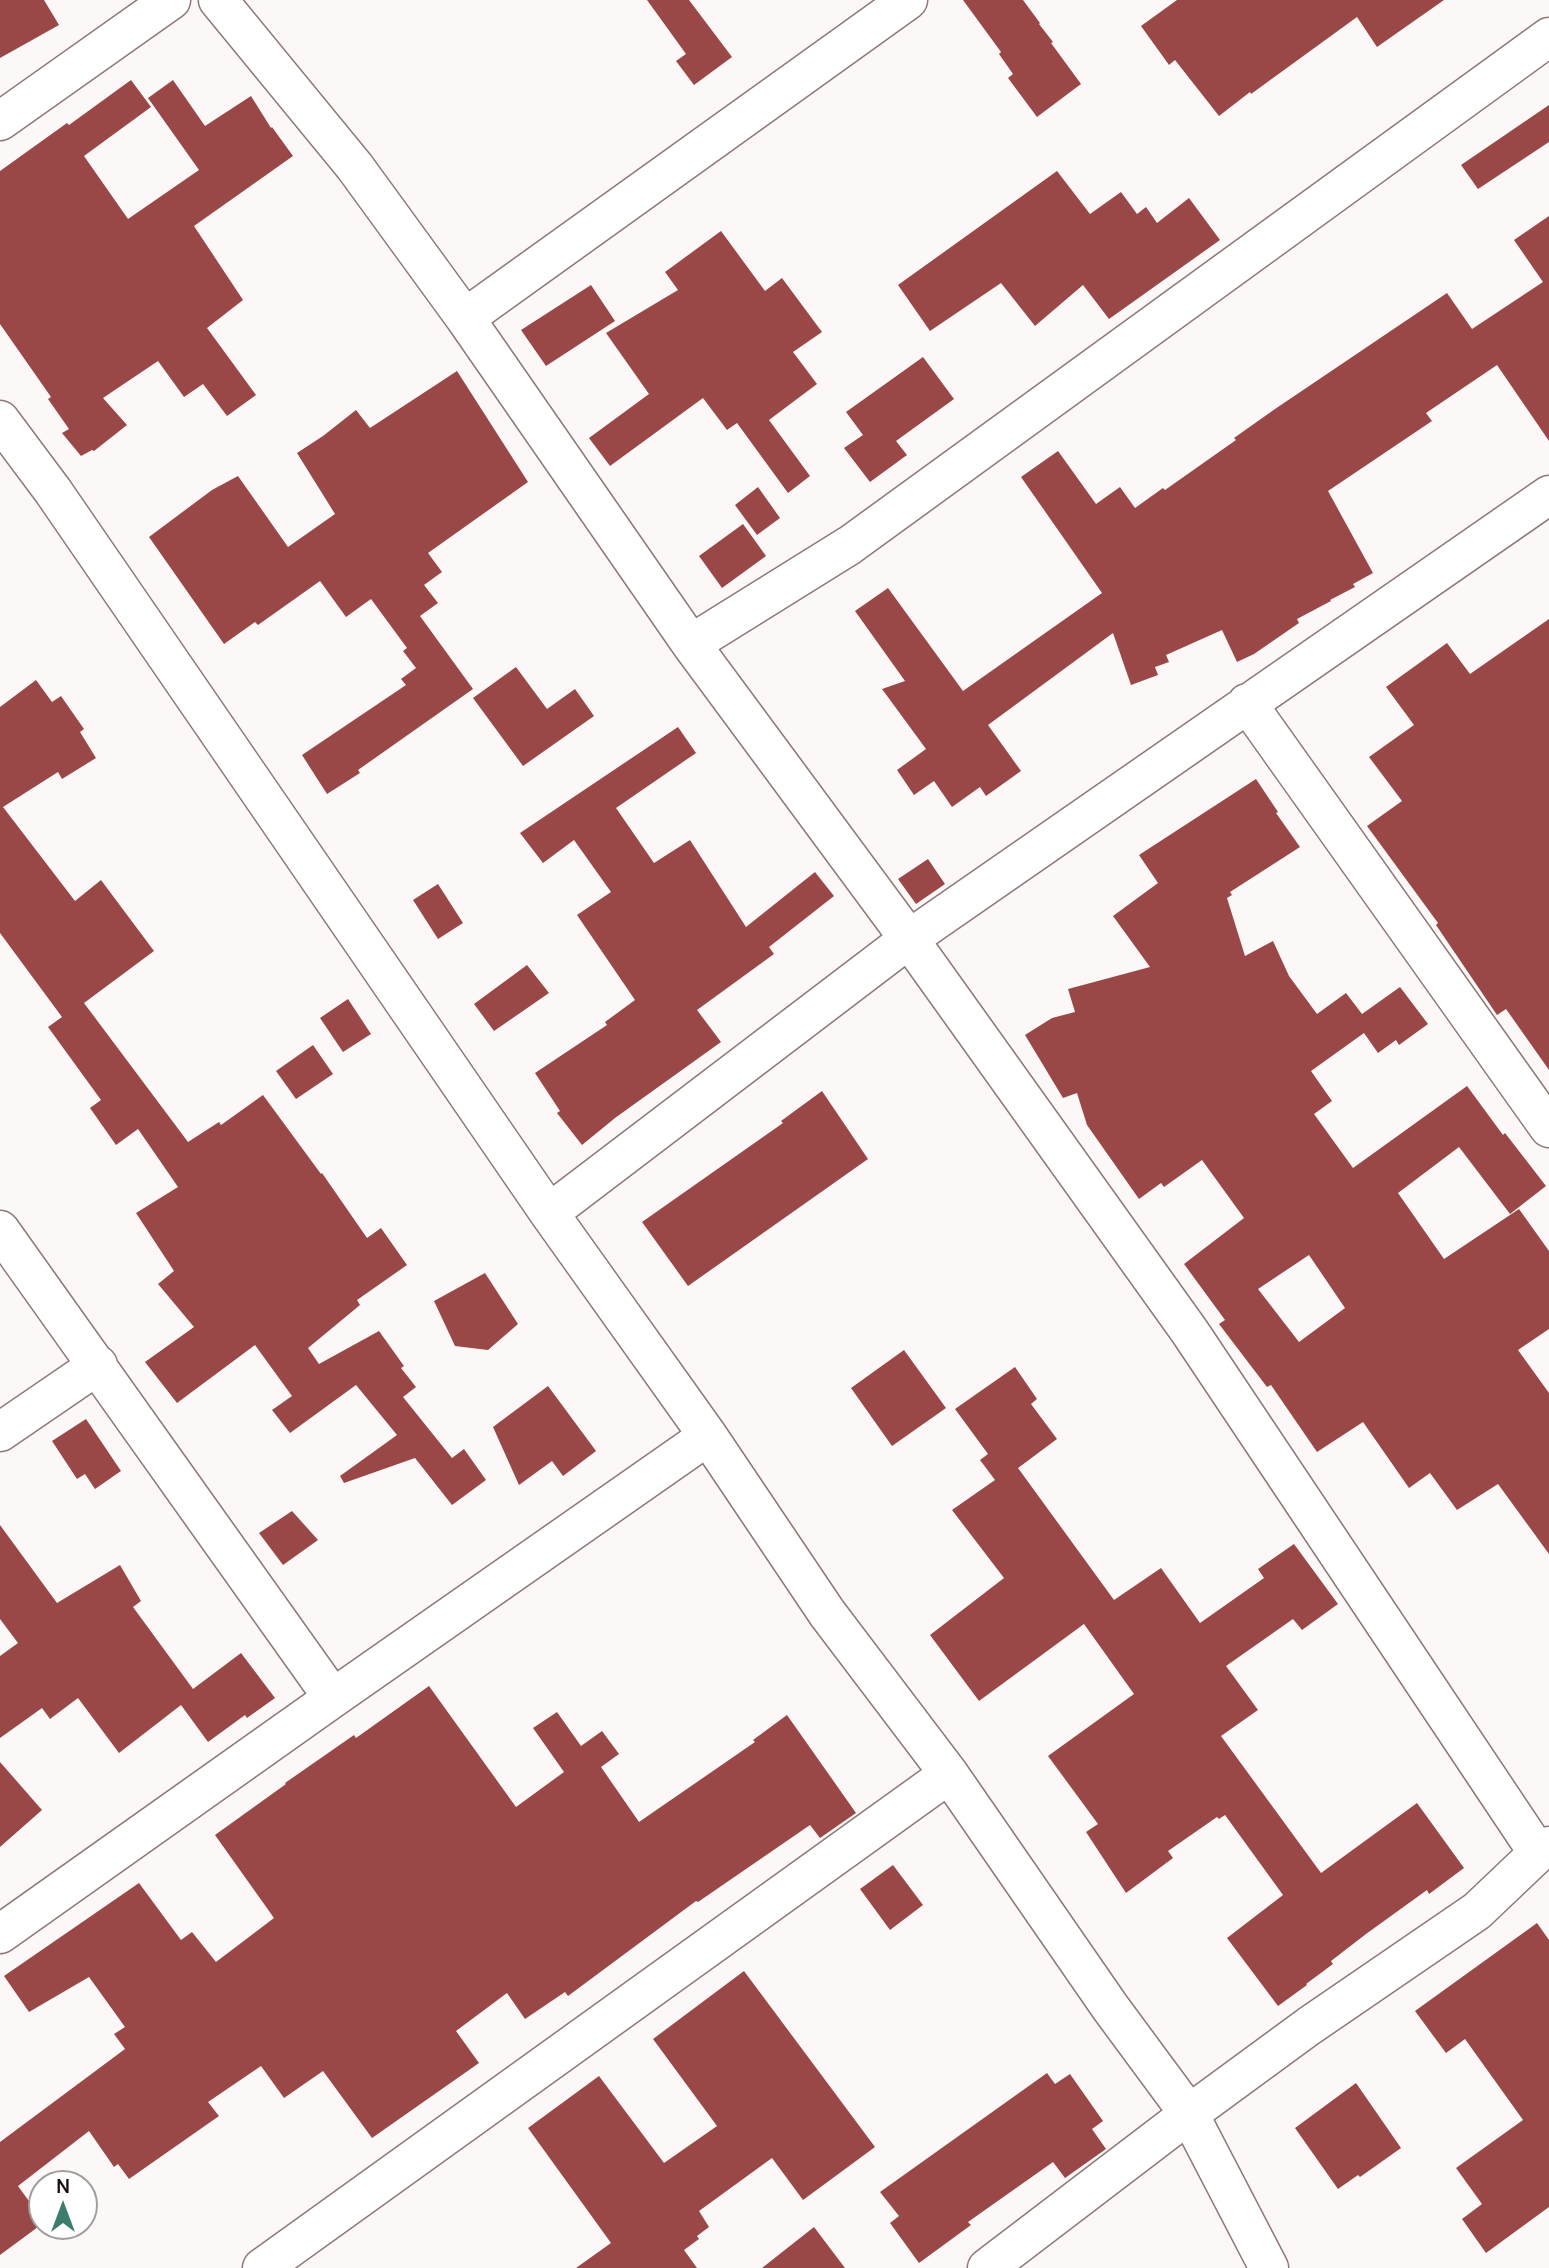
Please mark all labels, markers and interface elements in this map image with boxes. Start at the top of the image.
north arrow [28,2170,98,2240]
text: N [56,2173,70,2199]

